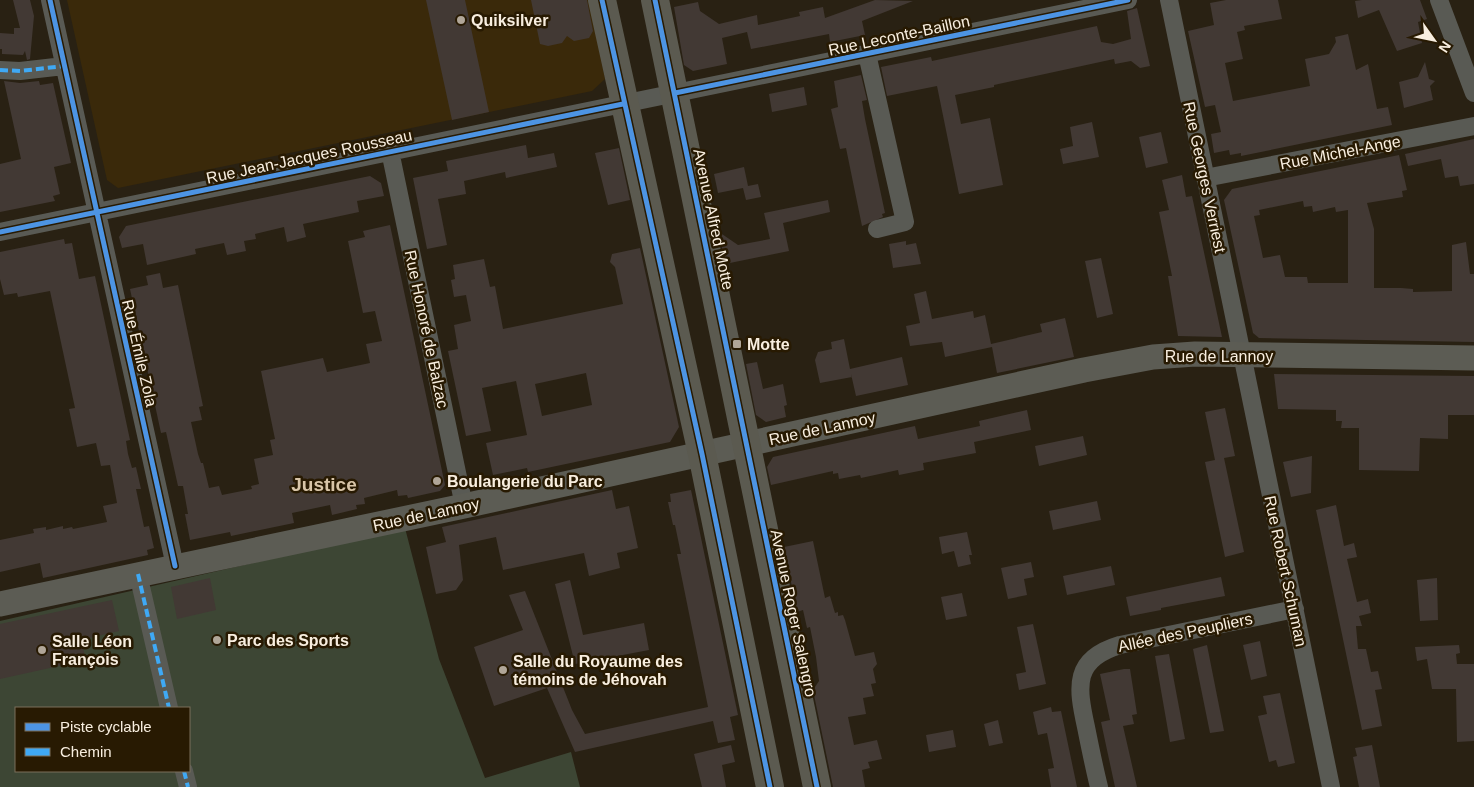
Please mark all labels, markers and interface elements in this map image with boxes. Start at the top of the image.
place label: Quiksilver [471,12,548,29]
street label: Rue Leconte-Baillon [827,12,971,59]
marker: Quiksilver [455,14,467,26]
north arrow [1409,15,1459,65]
text: N [1435,38,1454,56]
street label: Rue Georges Verriest [1180,100,1229,255]
street label: Rue Jean-Jacques Rousseau [205,126,414,187]
street label: Rue Michel-Ange [1278,132,1402,173]
street label: Avenue Alfred Motte [690,147,737,291]
street label: Rue Honoré de Balzac [401,249,452,410]
street label: Rue Émile Zola [119,298,161,408]
place label: Motte [747,336,790,353]
marker: Motte [731,338,743,350]
street label: Rue de Lannoy [1165,348,1273,365]
street label: Rue de Lannoy [767,409,877,448]
place label: Boulangerie du Parc [447,473,603,490]
district label: Justice [291,474,357,495]
marker: Boulangerie du Parc [431,475,443,487]
street label: Rue Robert Schuman [1261,494,1310,648]
street label: Rue de Lannoy [371,495,481,534]
street label: Avenue Roger Salengro [767,528,820,698]
street label: Allée des Peupliers [1116,610,1254,655]
place label: Parc des Sports [227,632,349,649]
place label: Salle Léon François [52,633,132,668]
marker: Parc des Sports [211,634,223,646]
marker: Salle Léon François [36,644,48,656]
place label: Salle du Royaume des témoins de Jéhovah [513,653,683,688]
marker: Salle du Royaume des témoins de Jéhovah [497,664,509,676]
legend [15,707,190,772]
text: Piste cyclable [60,718,152,735]
text: Chemin [60,743,112,760]

